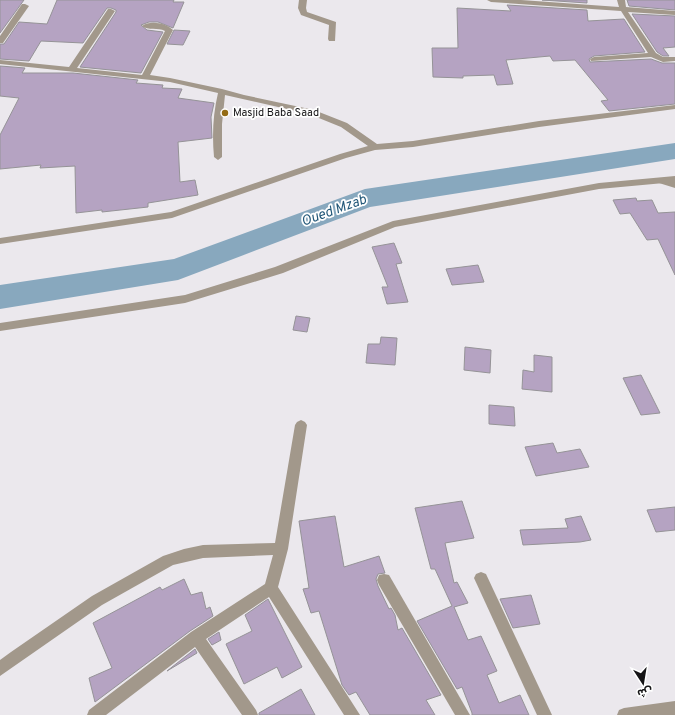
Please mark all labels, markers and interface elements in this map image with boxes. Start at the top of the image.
place label: Masjid Baba Saad [233,106,319,120]
marker: Masjid Baba Saad [220,108,230,118]
water label: Oued Mzab [299,191,369,231]
north arrow [623,663,663,703]
text: ش [636,683,654,700]

